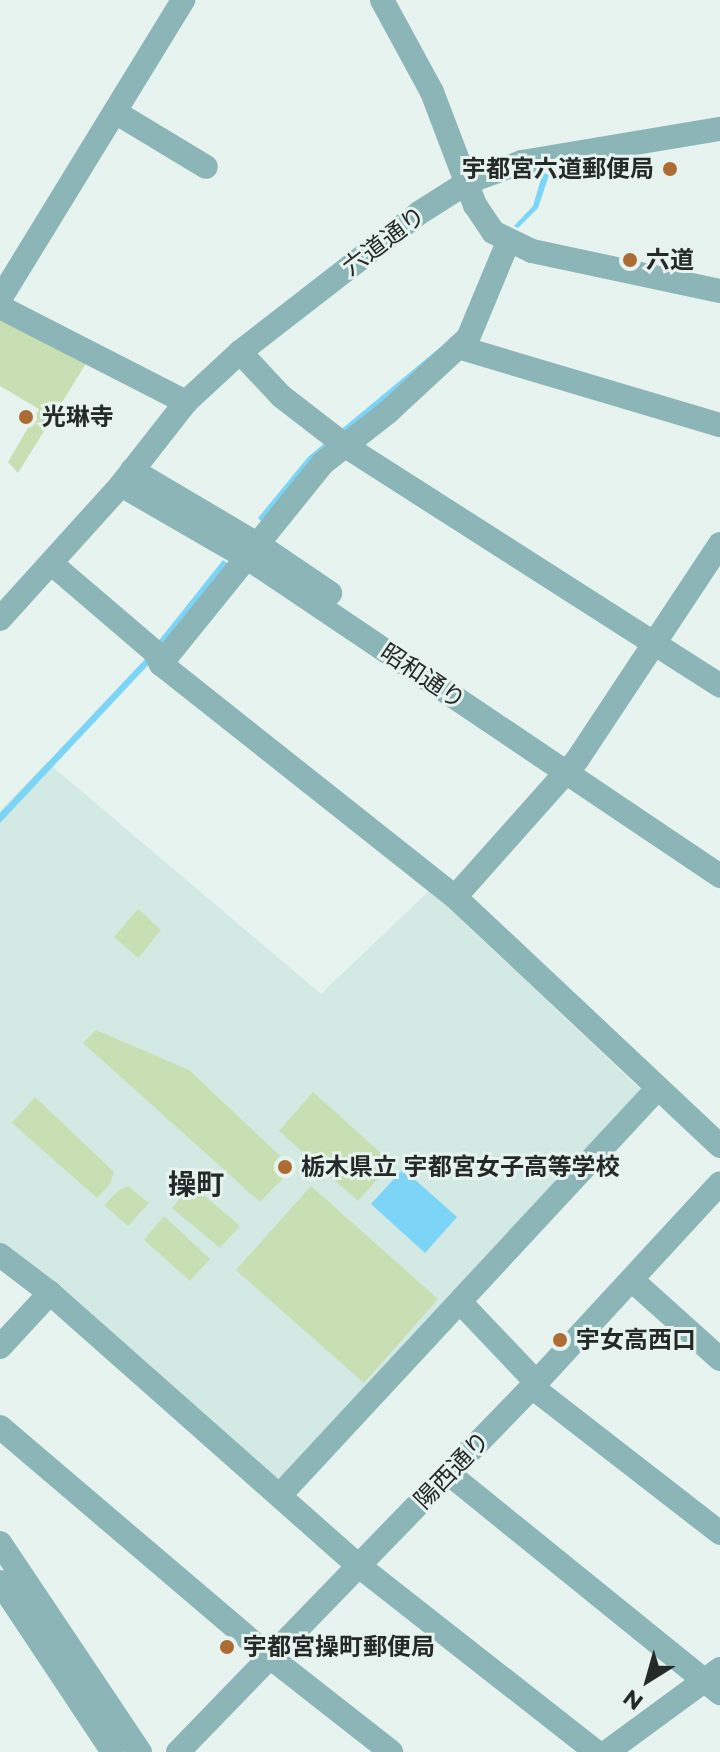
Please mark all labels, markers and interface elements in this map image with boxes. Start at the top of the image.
place label: 宇都宮六道郵便局 [462,155,654,183]
marker: 宇都宮六道郵便局 [661,160,679,178]
street label: 六道通り [337,201,431,281]
place label: 六道 [646,246,694,274]
marker: 六道 [621,251,639,269]
place label: 光琳寺 [42,403,114,431]
marker: 光琳寺 [17,408,35,426]
street label: 昭和通り [375,637,471,715]
place label: 栃木県立 宇都宮女子高等学校 [301,1153,620,1181]
marker: 栃木県立 宇都宮女子高等学校 [276,1158,294,1176]
district label: 操町 [168,1167,224,1201]
place label: 宇女高西口 [576,1326,696,1354]
marker: 宇女高西口 [551,1331,569,1349]
street label: 陽西通り [408,1425,496,1515]
place label: 宇都宮操町郵便局 [243,1633,435,1661]
marker: 宇都宮操町郵便局 [218,1638,236,1656]
north arrow [608,1640,688,1720]
text: N [618,1683,648,1716]

